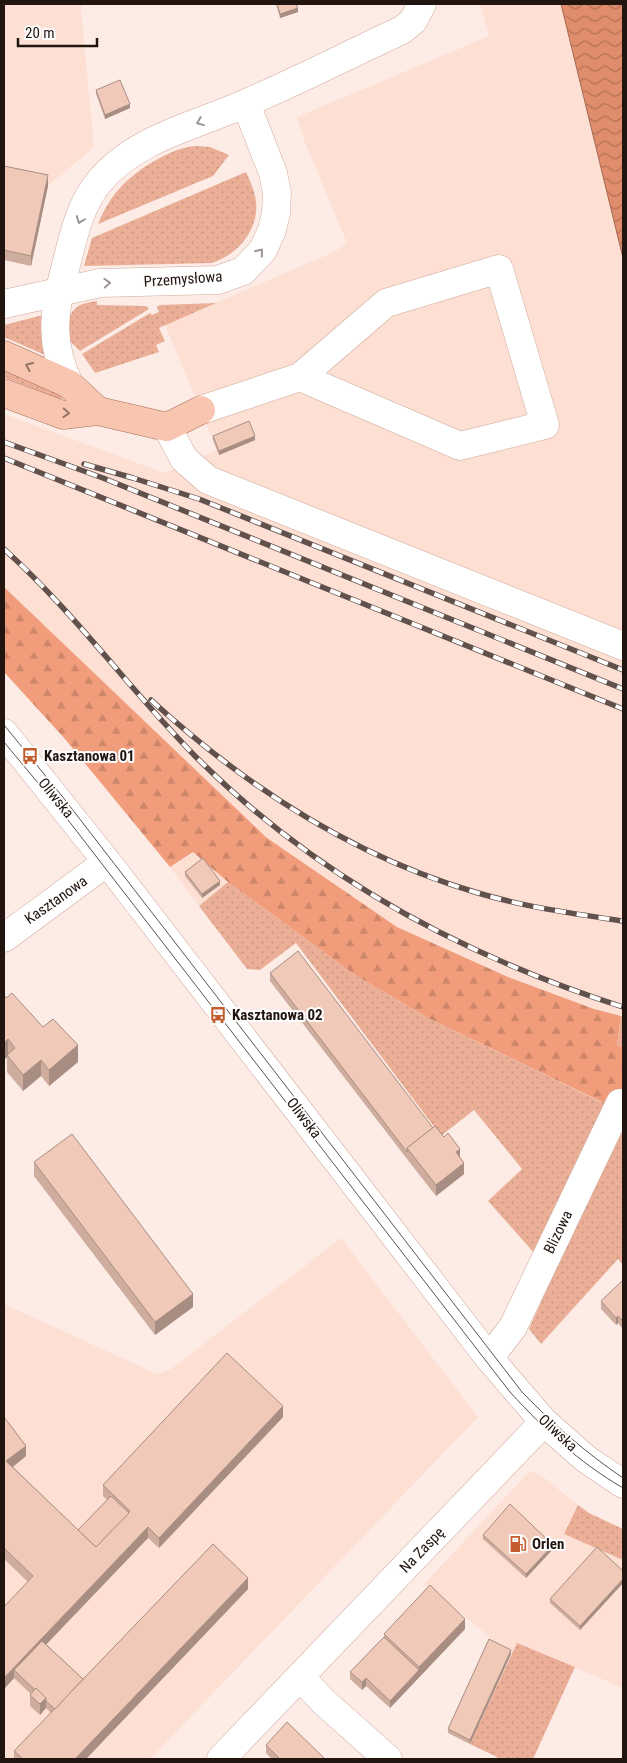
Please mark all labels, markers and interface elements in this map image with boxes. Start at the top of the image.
scale bar [18,15,96,47]
text: 20 m [25,24,55,42]
one-way arrow [196,116,205,126]
one-way arrow [75,215,86,224]
one-way arrow [254,249,263,258]
street label: Przemysłowa [143,267,223,291]
one-way arrow [104,278,112,289]
one-way arrow [25,362,34,373]
one-way arrow [63,407,71,418]
bus stop icon: Kasztanowa 01 [20,746,40,766]
place label: Kasztanowa 01 [44,747,135,765]
street label: Oliwska [34,774,78,822]
street label: Kasztanowa [21,872,91,928]
bus stop icon: Kasztanowa 02 [208,1005,228,1025]
place label: Kasztanowa 02 [232,1006,323,1024]
street label: Oliwska [283,1094,325,1142]
street label: Blizowa [540,1207,576,1257]
street label: Oliwska [535,1411,581,1455]
street label: Na Zaspę [396,1524,448,1576]
fuel station icon: Orlen [508,1534,528,1554]
place label: Orlen [532,1535,564,1553]

